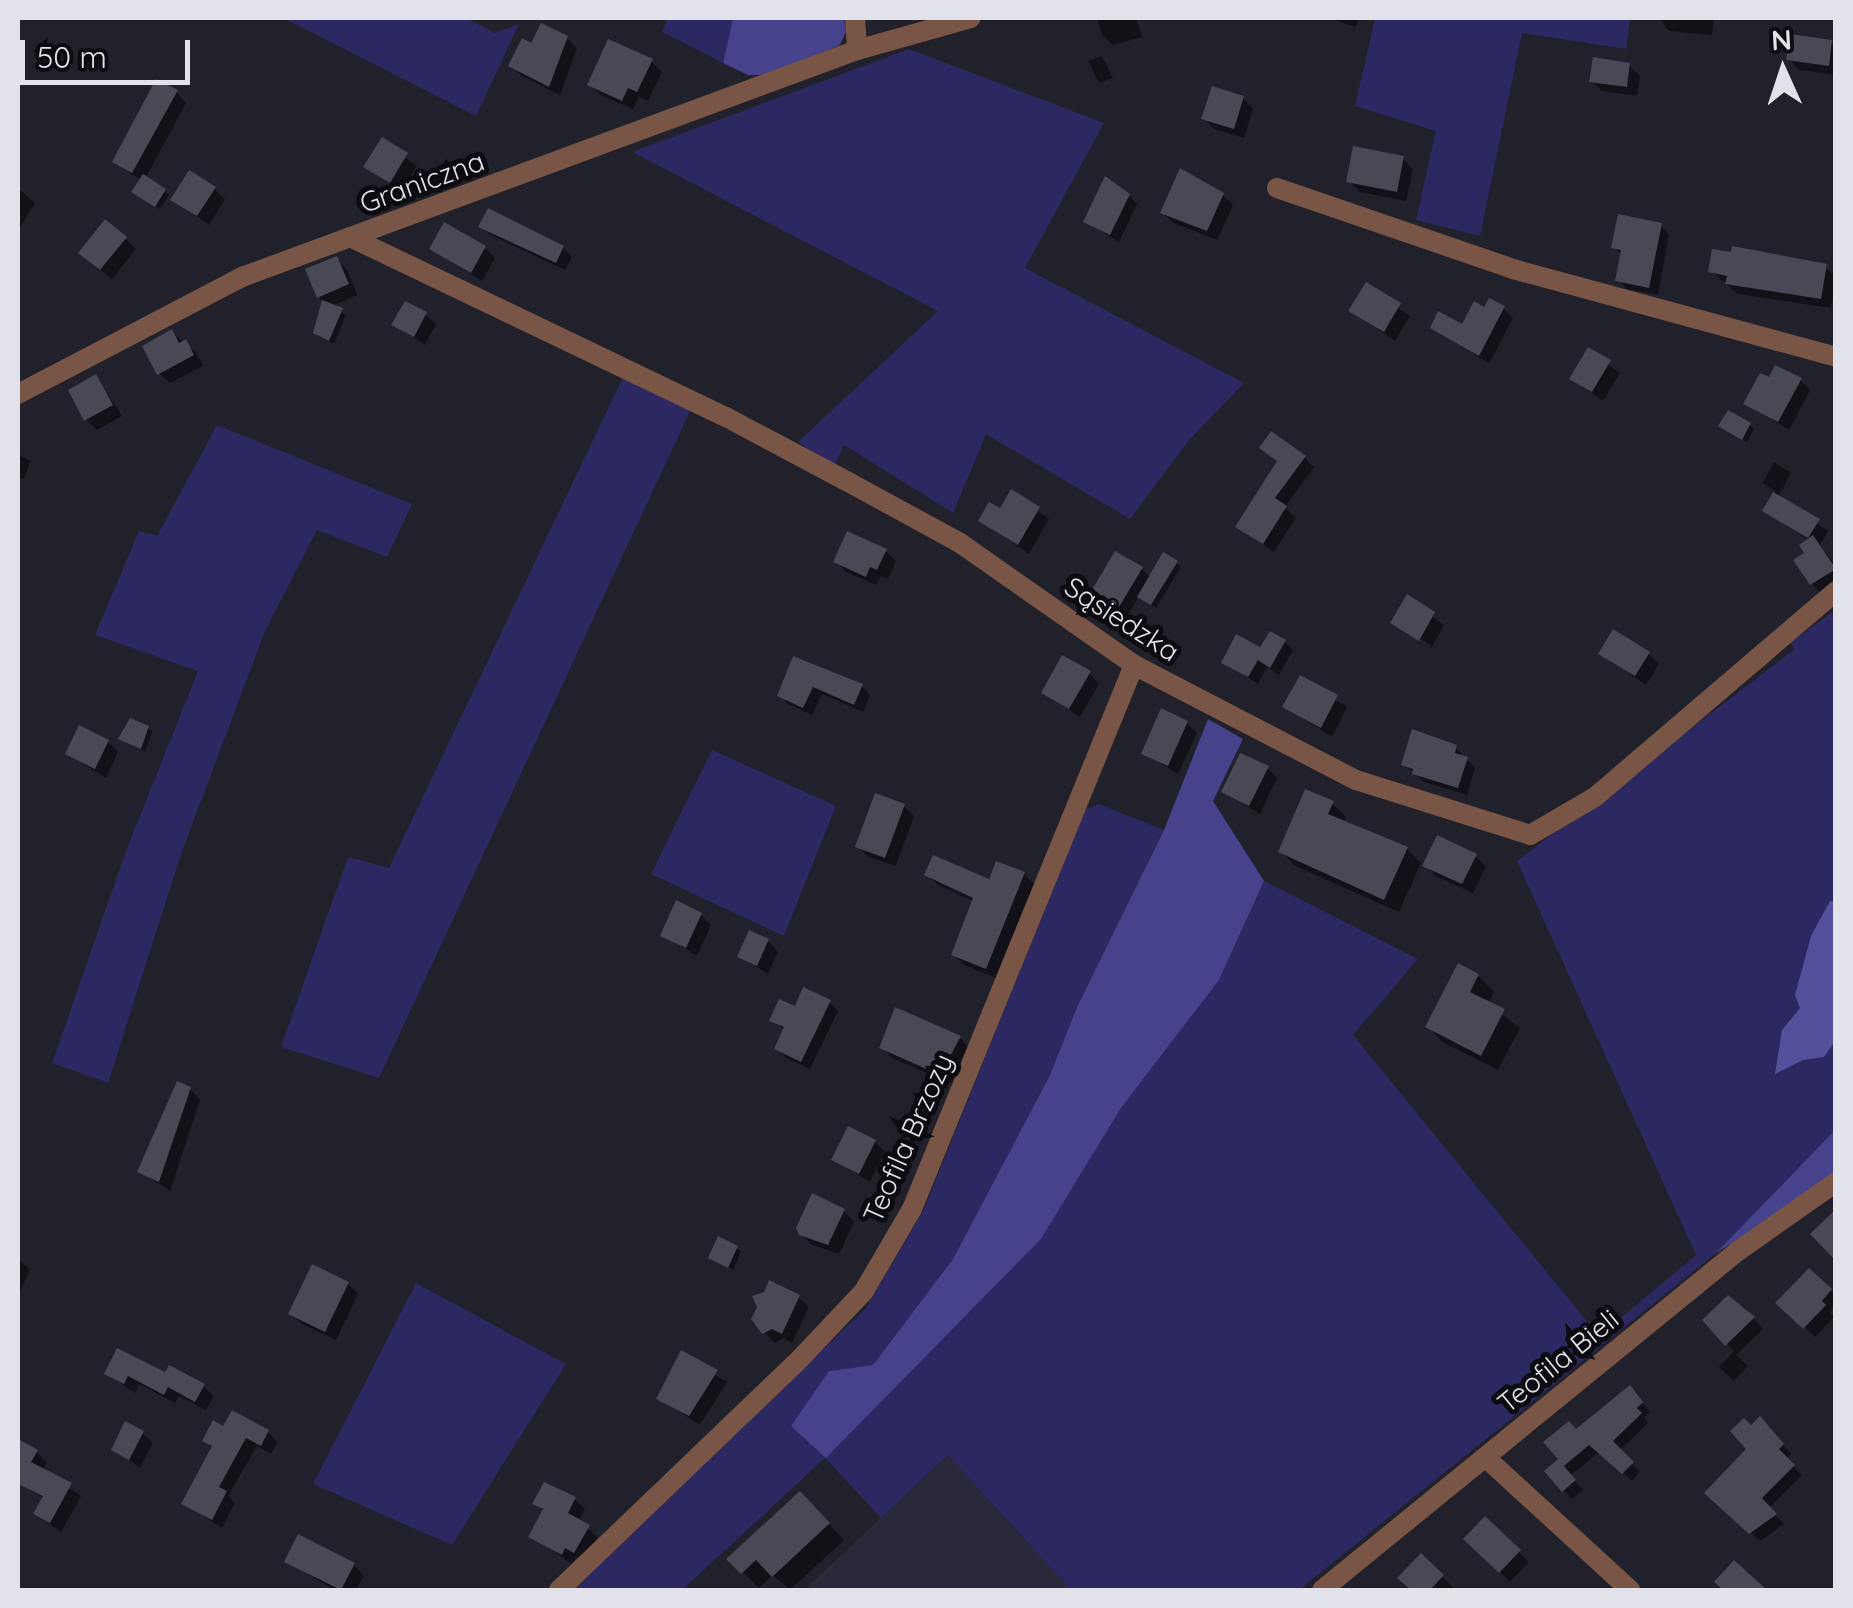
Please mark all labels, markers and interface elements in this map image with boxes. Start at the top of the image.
scale bar [25,20,195,82]
north arrow [1733,20,1833,120]
text: N [1770,22,1793,58]
text: 50 m [37,38,107,76]
street label: Graniczna [355,144,489,220]
street label: Sąsiedzka [1058,570,1186,668]
street label: Teofila Brzozy [856,1048,960,1228]
street label: Teofila Bieli [1491,1302,1625,1420]

